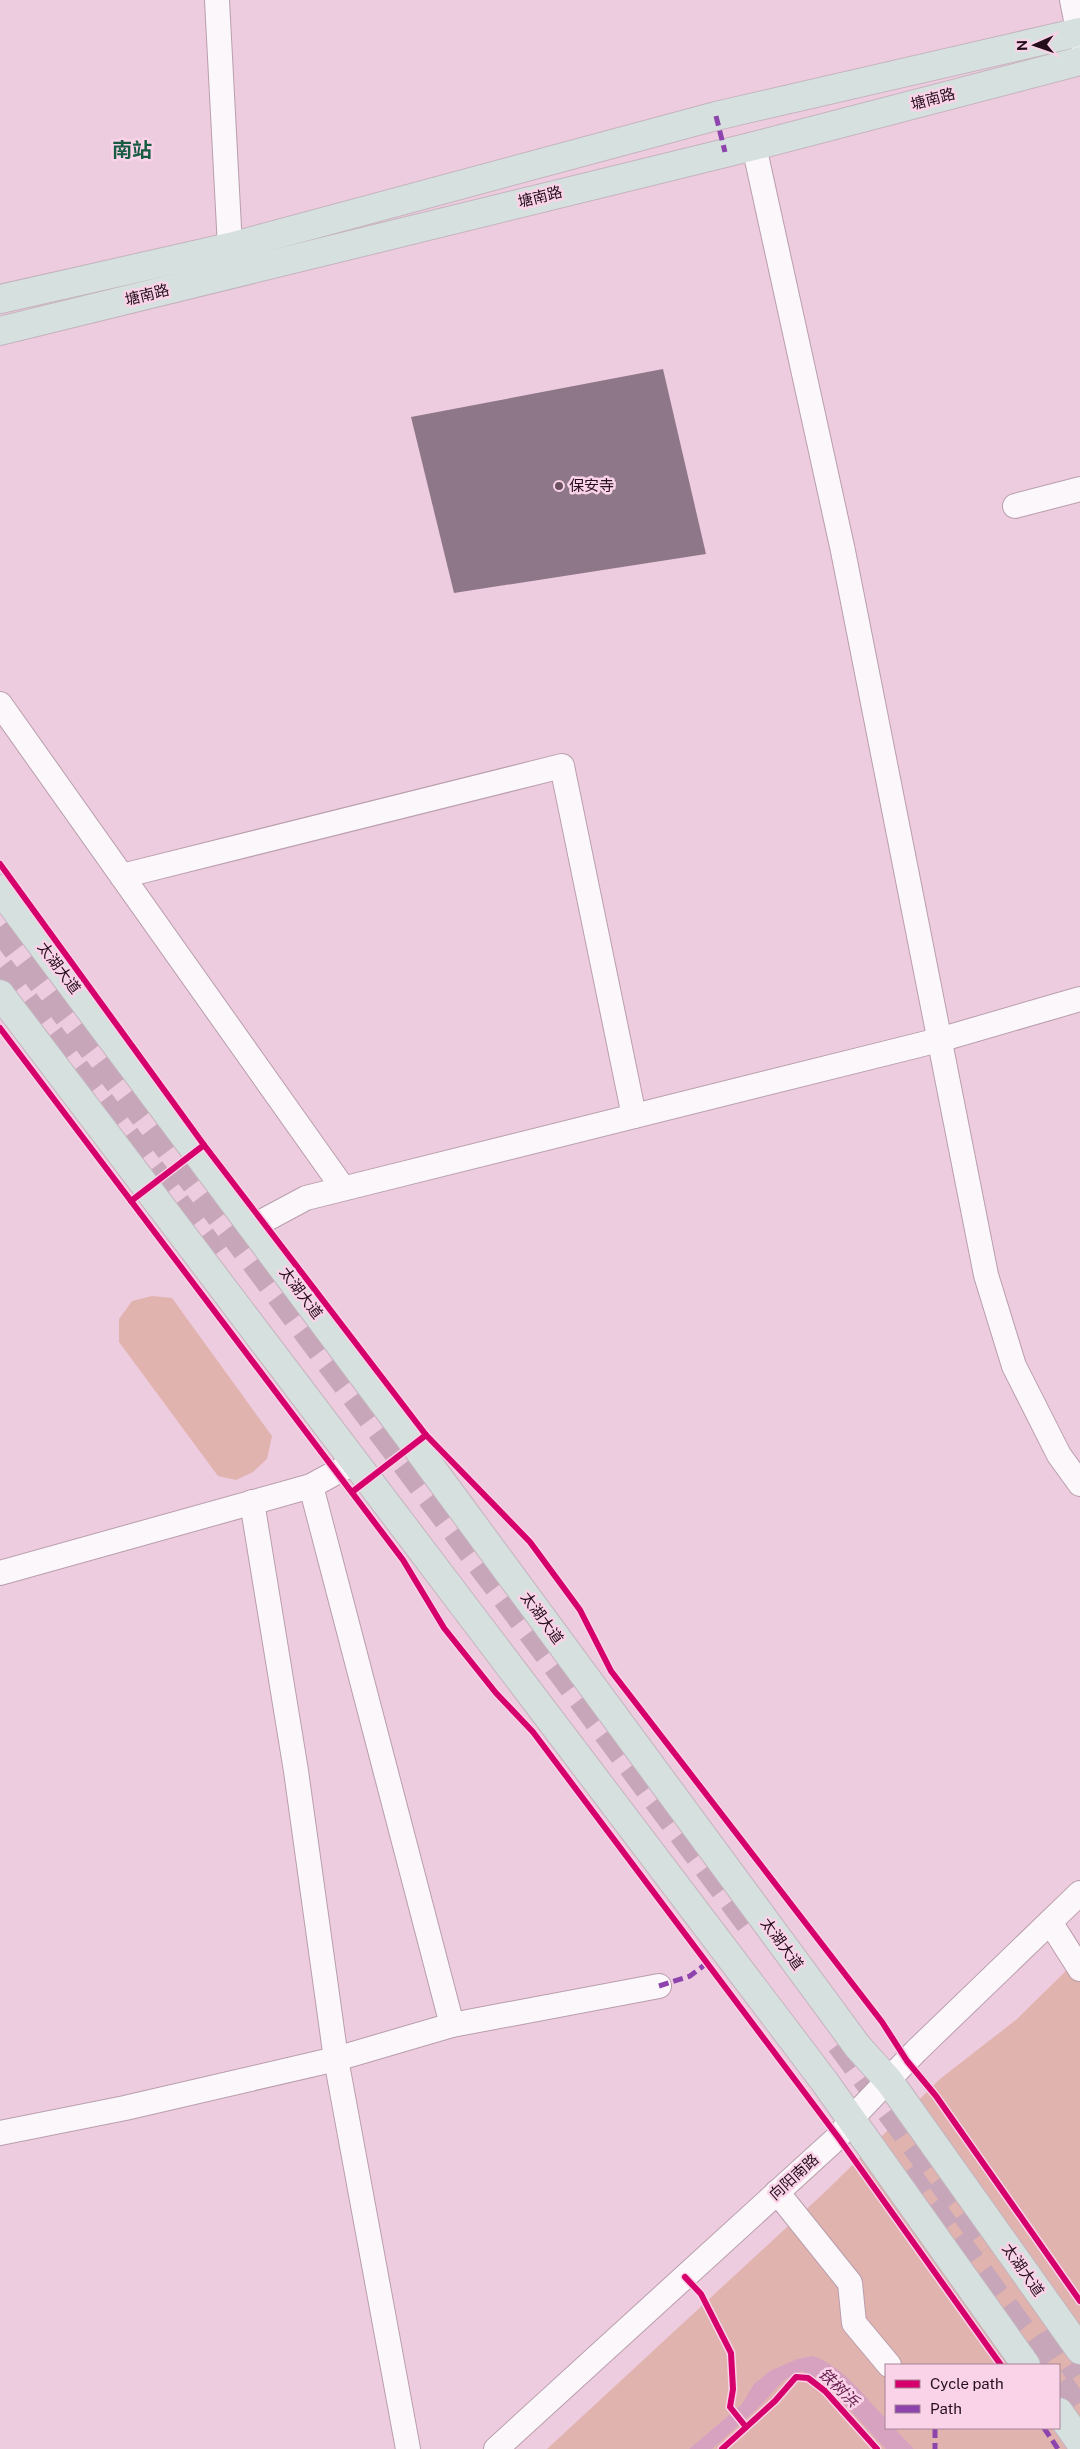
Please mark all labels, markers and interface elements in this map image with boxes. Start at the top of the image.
north arrow [1010,20,1060,70]
text: N [1014,40,1030,51]
street label: 塘南路 [909,84,957,113]
district label: 南站 [112,138,152,162]
street label: 塘南路 [516,183,564,210]
street label: 塘南路 [123,281,171,308]
place label: 保安寺 [569,477,614,494]
marker: 保安寺 [553,480,565,492]
street label: 太湖大道 [35,939,84,997]
street label: 太湖大道 [277,1264,326,1322]
street label: 太湖大道 [518,1588,567,1647]
street label: 太湖大道 [758,1914,807,1973]
street label: 向阳南路 [766,2150,822,2203]
street label: 太湖大道 [999,2240,1048,2299]
water label: 铁树浜 [815,2364,864,2412]
legend [885,2364,1060,2429]
text: Cycle path [930,2375,1004,2392]
text: Path [930,2400,962,2417]

